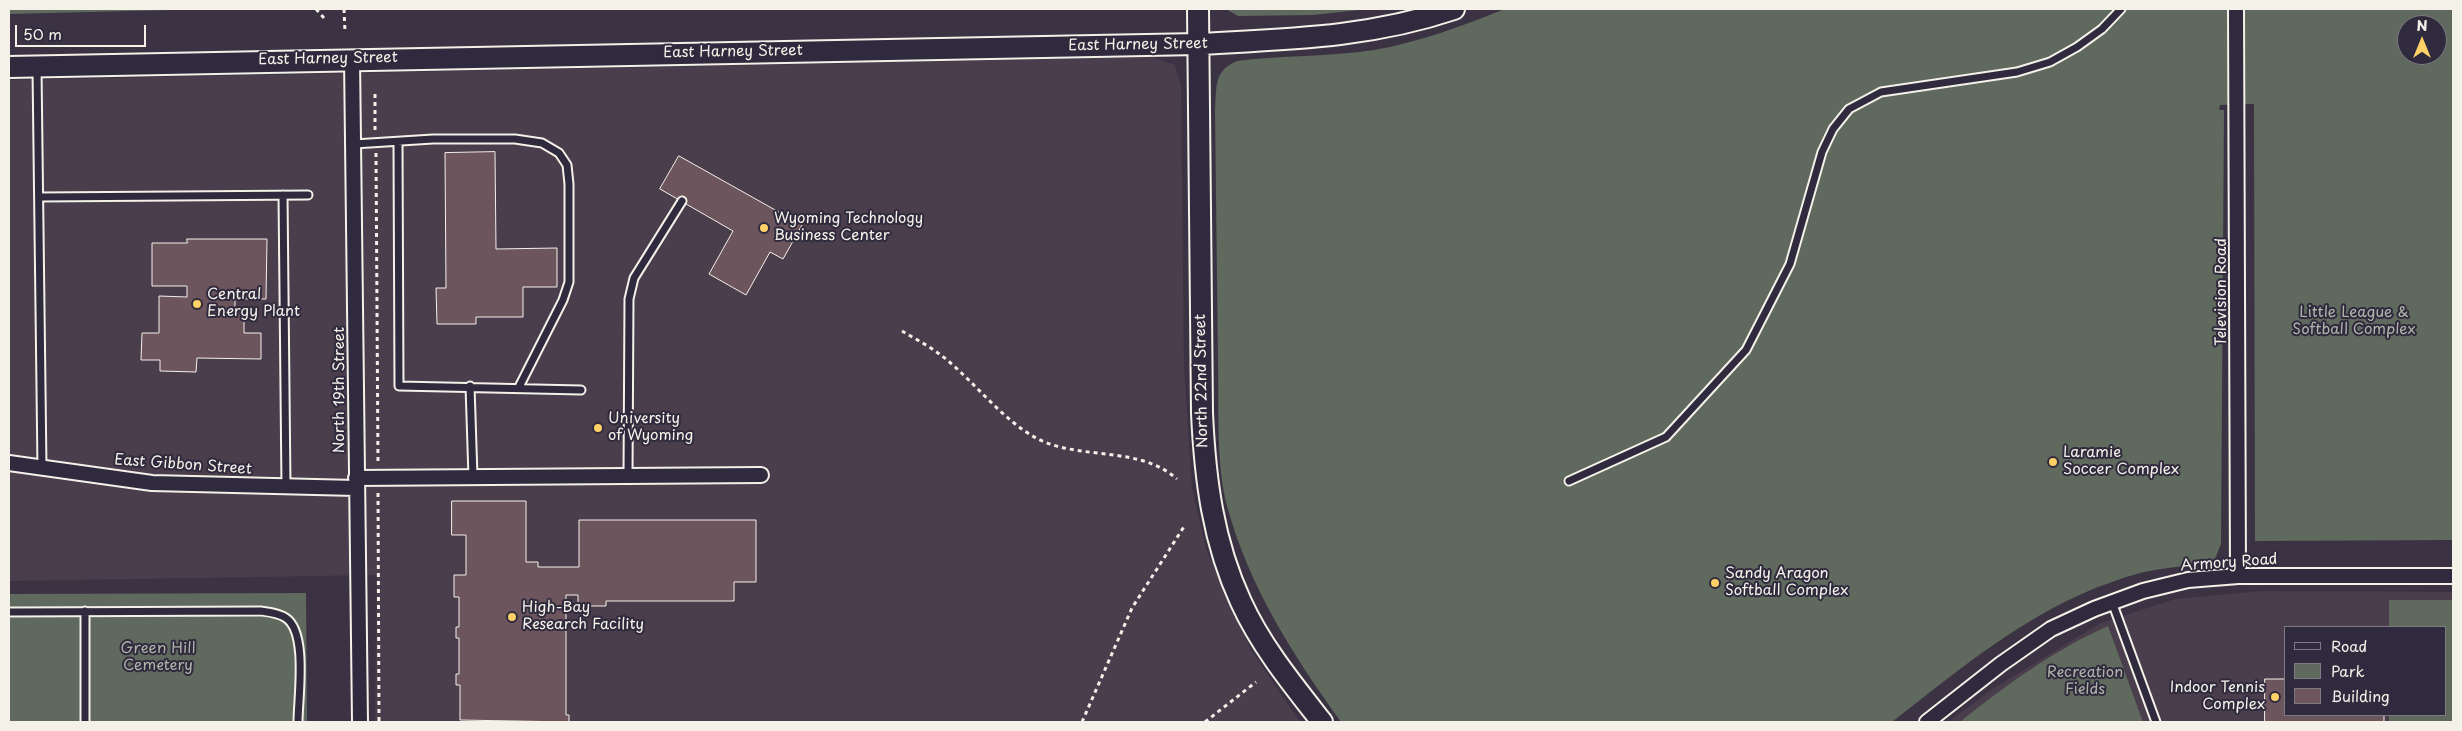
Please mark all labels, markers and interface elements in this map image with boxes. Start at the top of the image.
scale bar [18,15,149,47]
north arrow [2397,15,2447,65]
text: N [2416,15,2428,36]
text: 50 m [23,22,62,45]
street label: East Harney Street [1068,35,1208,55]
street label: East Harney Street [663,42,803,62]
street label: East Harney Street [258,49,398,69]
place label: Wyoming Technology Business Center [774,210,923,245]
marker: Wyoming Technology Business Center [758,222,770,234]
street label: Television Road [2213,238,2231,346]
place label: Central Energy Plant [207,286,300,321]
marker: Central Energy Plant [191,298,203,310]
park label: Little League & Softball Complex [2292,304,2416,339]
street label: North 22nd Street [1192,314,1212,448]
street label: North 19th Street [331,327,349,453]
place label: University of Wyoming [608,410,693,445]
marker: University of Wyoming [592,422,604,434]
place label: Laramie Soccer Complex [2063,444,2179,479]
street label: East Gibbon Street [114,451,252,479]
marker: Laramie Soccer Complex [2047,456,2059,468]
street label: Armory Road [2180,551,2278,575]
place label: Sandy Aragon Softball Complex [1725,565,1848,600]
marker: Sandy Aragon Softball Complex [1709,577,1721,589]
place label: High-Bay Research Facility [522,599,644,634]
marker: High-Bay Research Facility [506,611,518,623]
legend [2284,626,2447,716]
text: Road [2331,634,2367,657]
park label: Green Hill Cemetery [120,640,196,675]
text: Park [2331,659,2365,682]
park label: Recreation Fields [2047,664,2123,699]
place label: Indoor Tennis Complex [2170,679,2265,714]
text: Building [2331,684,2390,707]
marker: Indoor Tennis Complex [2269,691,2281,703]

